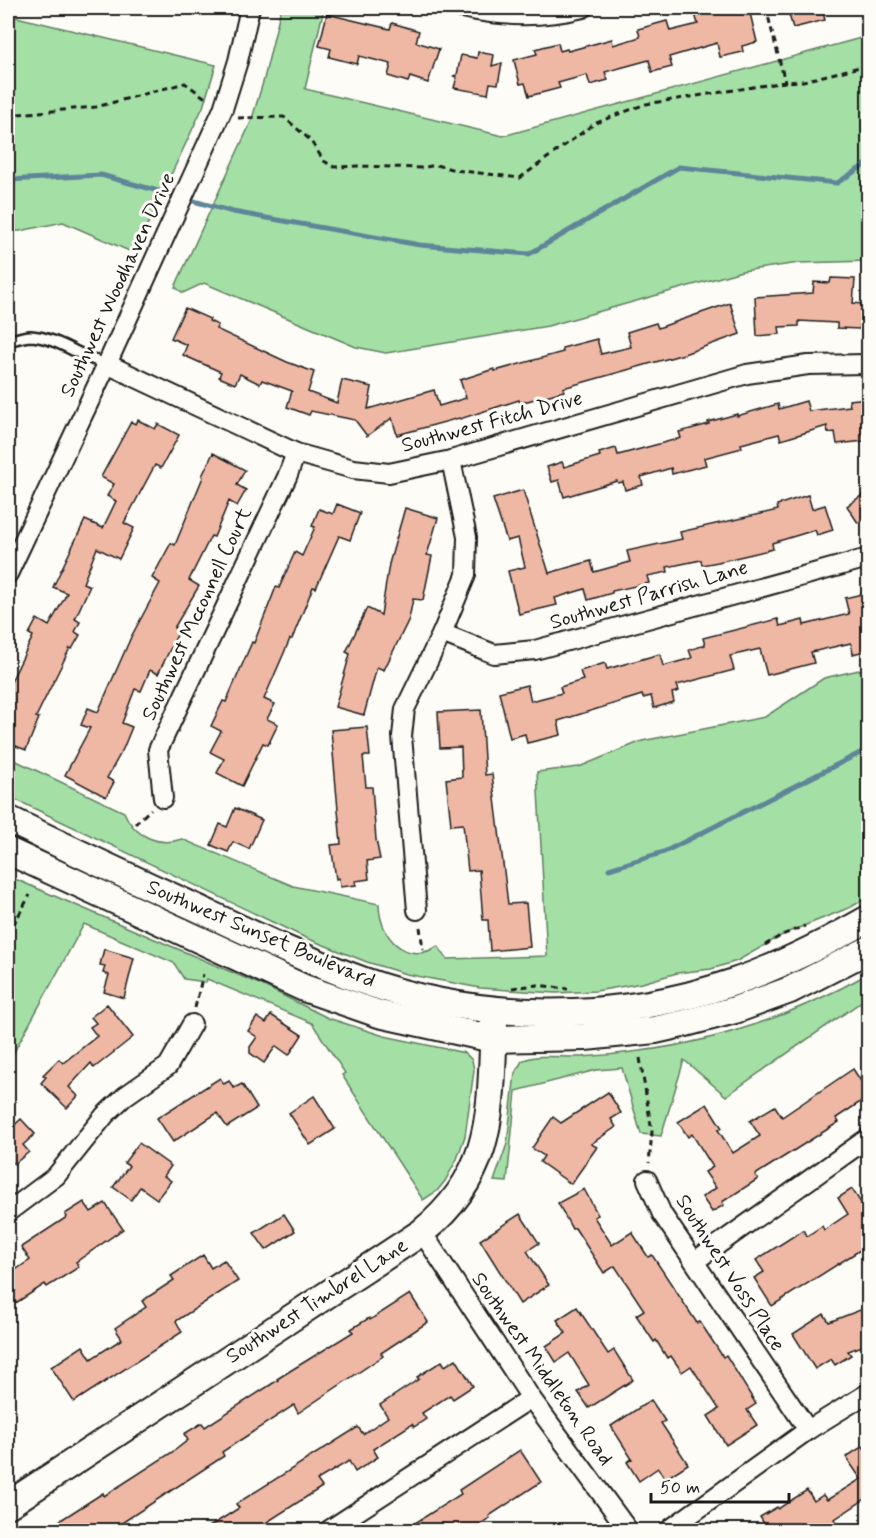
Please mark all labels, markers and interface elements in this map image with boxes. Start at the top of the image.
street label: Southwest Woodhaven Drive [54,168,182,402]
street label: Southwest Fitch Drive [398,384,586,460]
street label: Southwest Mcconnell Court [135,502,259,725]
street label: Southwest Parrish Lane [547,553,751,637]
street label: Southwest Sunset Boulevard [142,873,380,995]
street label: Southwest Voss Place [669,1189,791,1357]
street label: Southwest Timbrel Lane [221,1232,413,1370]
street label: Southwest Middleton Road [465,1267,619,1471]
scale bar [651,1466,789,1504]
text: 50 m [660,1476,700,1500]

